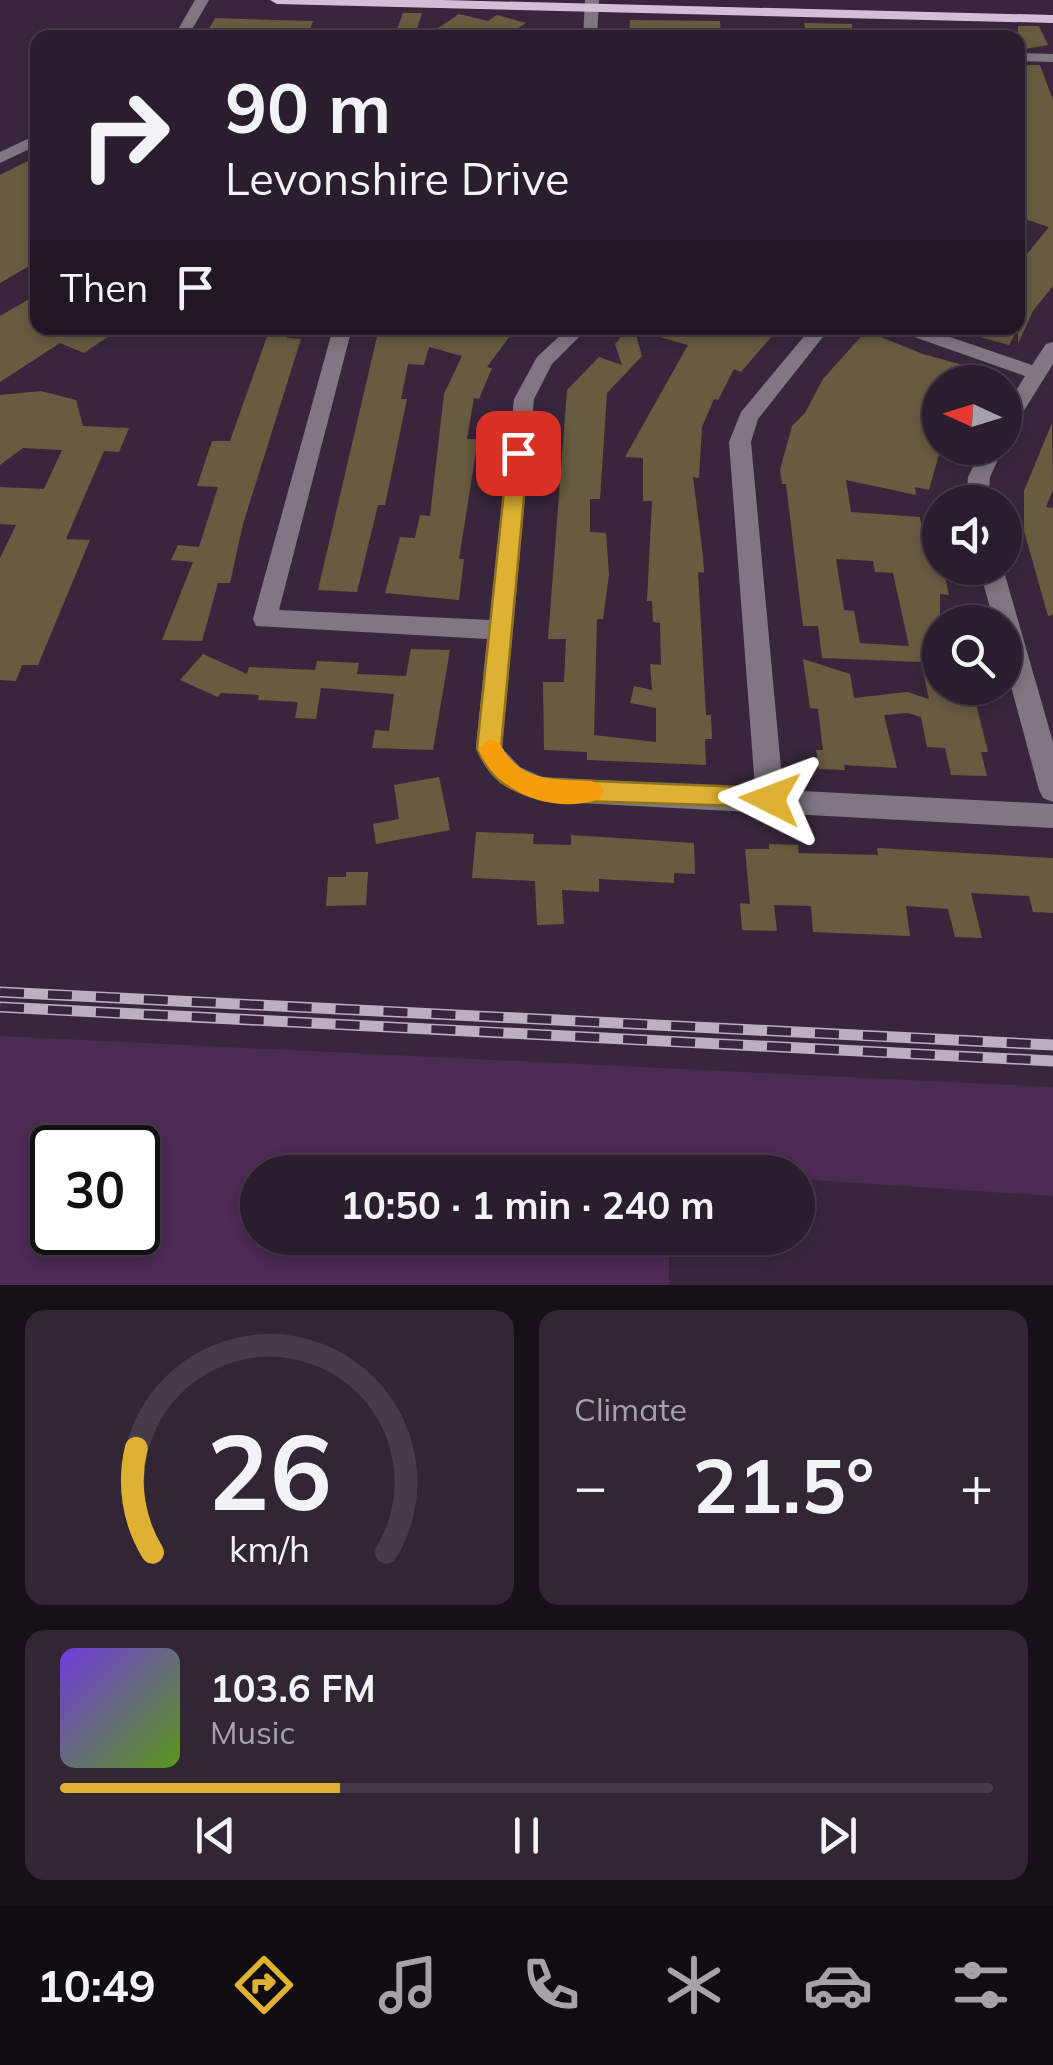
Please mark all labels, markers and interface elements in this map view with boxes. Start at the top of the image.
text: 90 m [225,63,391,151]
icon: right [60,70,190,200]
text: Levonshire Drive [225,150,570,206]
icon: arrive [168,260,223,315]
text: Then [60,264,148,312]
north arrow [922,365,1022,465]
map controls [922,365,1022,705]
pin [476,411,561,496]
icon: arrive [491,426,546,481]
button: sound [922,485,1022,585]
button: search [922,605,1022,705]
position arrow [718,747,822,851]
speed limit sign: 30 [30,1125,160,1255]
text: 10:50 · 1 min · 240 m [340,1181,715,1229]
text: Climate [574,1389,687,1429]
text: 26 [207,1405,332,1536]
text: 21.5° [692,1438,875,1532]
text: − [574,1451,607,1520]
text: + [960,1451,993,1520]
text: km/h [229,1526,310,1571]
text: 103.6 FM [210,1664,376,1712]
text: Music [210,1712,295,1752]
icon: previous [188,1808,243,1863]
icon: pause [499,1808,554,1863]
icon: next [810,1808,865,1863]
icon: directions [229,1950,299,2020]
icon: music [373,1950,443,2020]
icon: phone [516,1950,586,2020]
icon: climate [659,1950,729,2020]
icon: car [803,1950,873,2020]
icon: filters [946,1950,1016,2020]
text: 10:49 [37,1957,156,2013]

